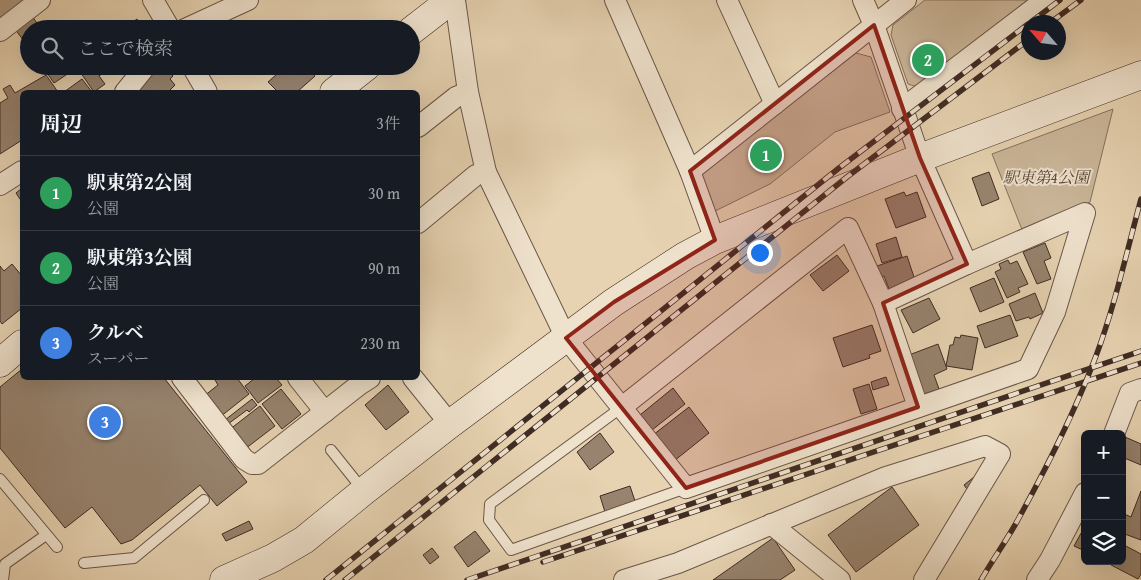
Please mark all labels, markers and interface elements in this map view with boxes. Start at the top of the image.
north arrow [1021,15,1066,60]
search box [20,20,420,75]
icon: search [38,34,66,62]
text: ここで検索 [78,34,173,62]
pin: 2 [912,41,944,79]
text: 周辺 [40,108,82,139]
text: 3件 [376,111,400,135]
pin: 1 [750,136,782,174]
park label: 駅東第4公園 [1003,165,1092,189]
text: 駅東第2公園 [87,168,192,196]
text: 1 [52,181,60,205]
text: 30 m [368,181,400,205]
text: 公園 [87,196,119,220]
your location [747,240,773,266]
text: 駅東第3公園 [87,243,192,271]
text: 2 [52,256,60,280]
text: 90 m [368,256,400,280]
text: 公園 [87,271,119,295]
text: クルベ [87,318,143,346]
text: 3 [52,331,60,355]
text: 230 m [360,331,400,355]
text: スーパー [87,346,149,370]
pin: 3 [89,403,121,441]
map controls [1081,430,1126,565]
button: + [1081,430,1126,475]
button: − [1081,475,1126,520]
button: layers [1081,520,1126,565]

